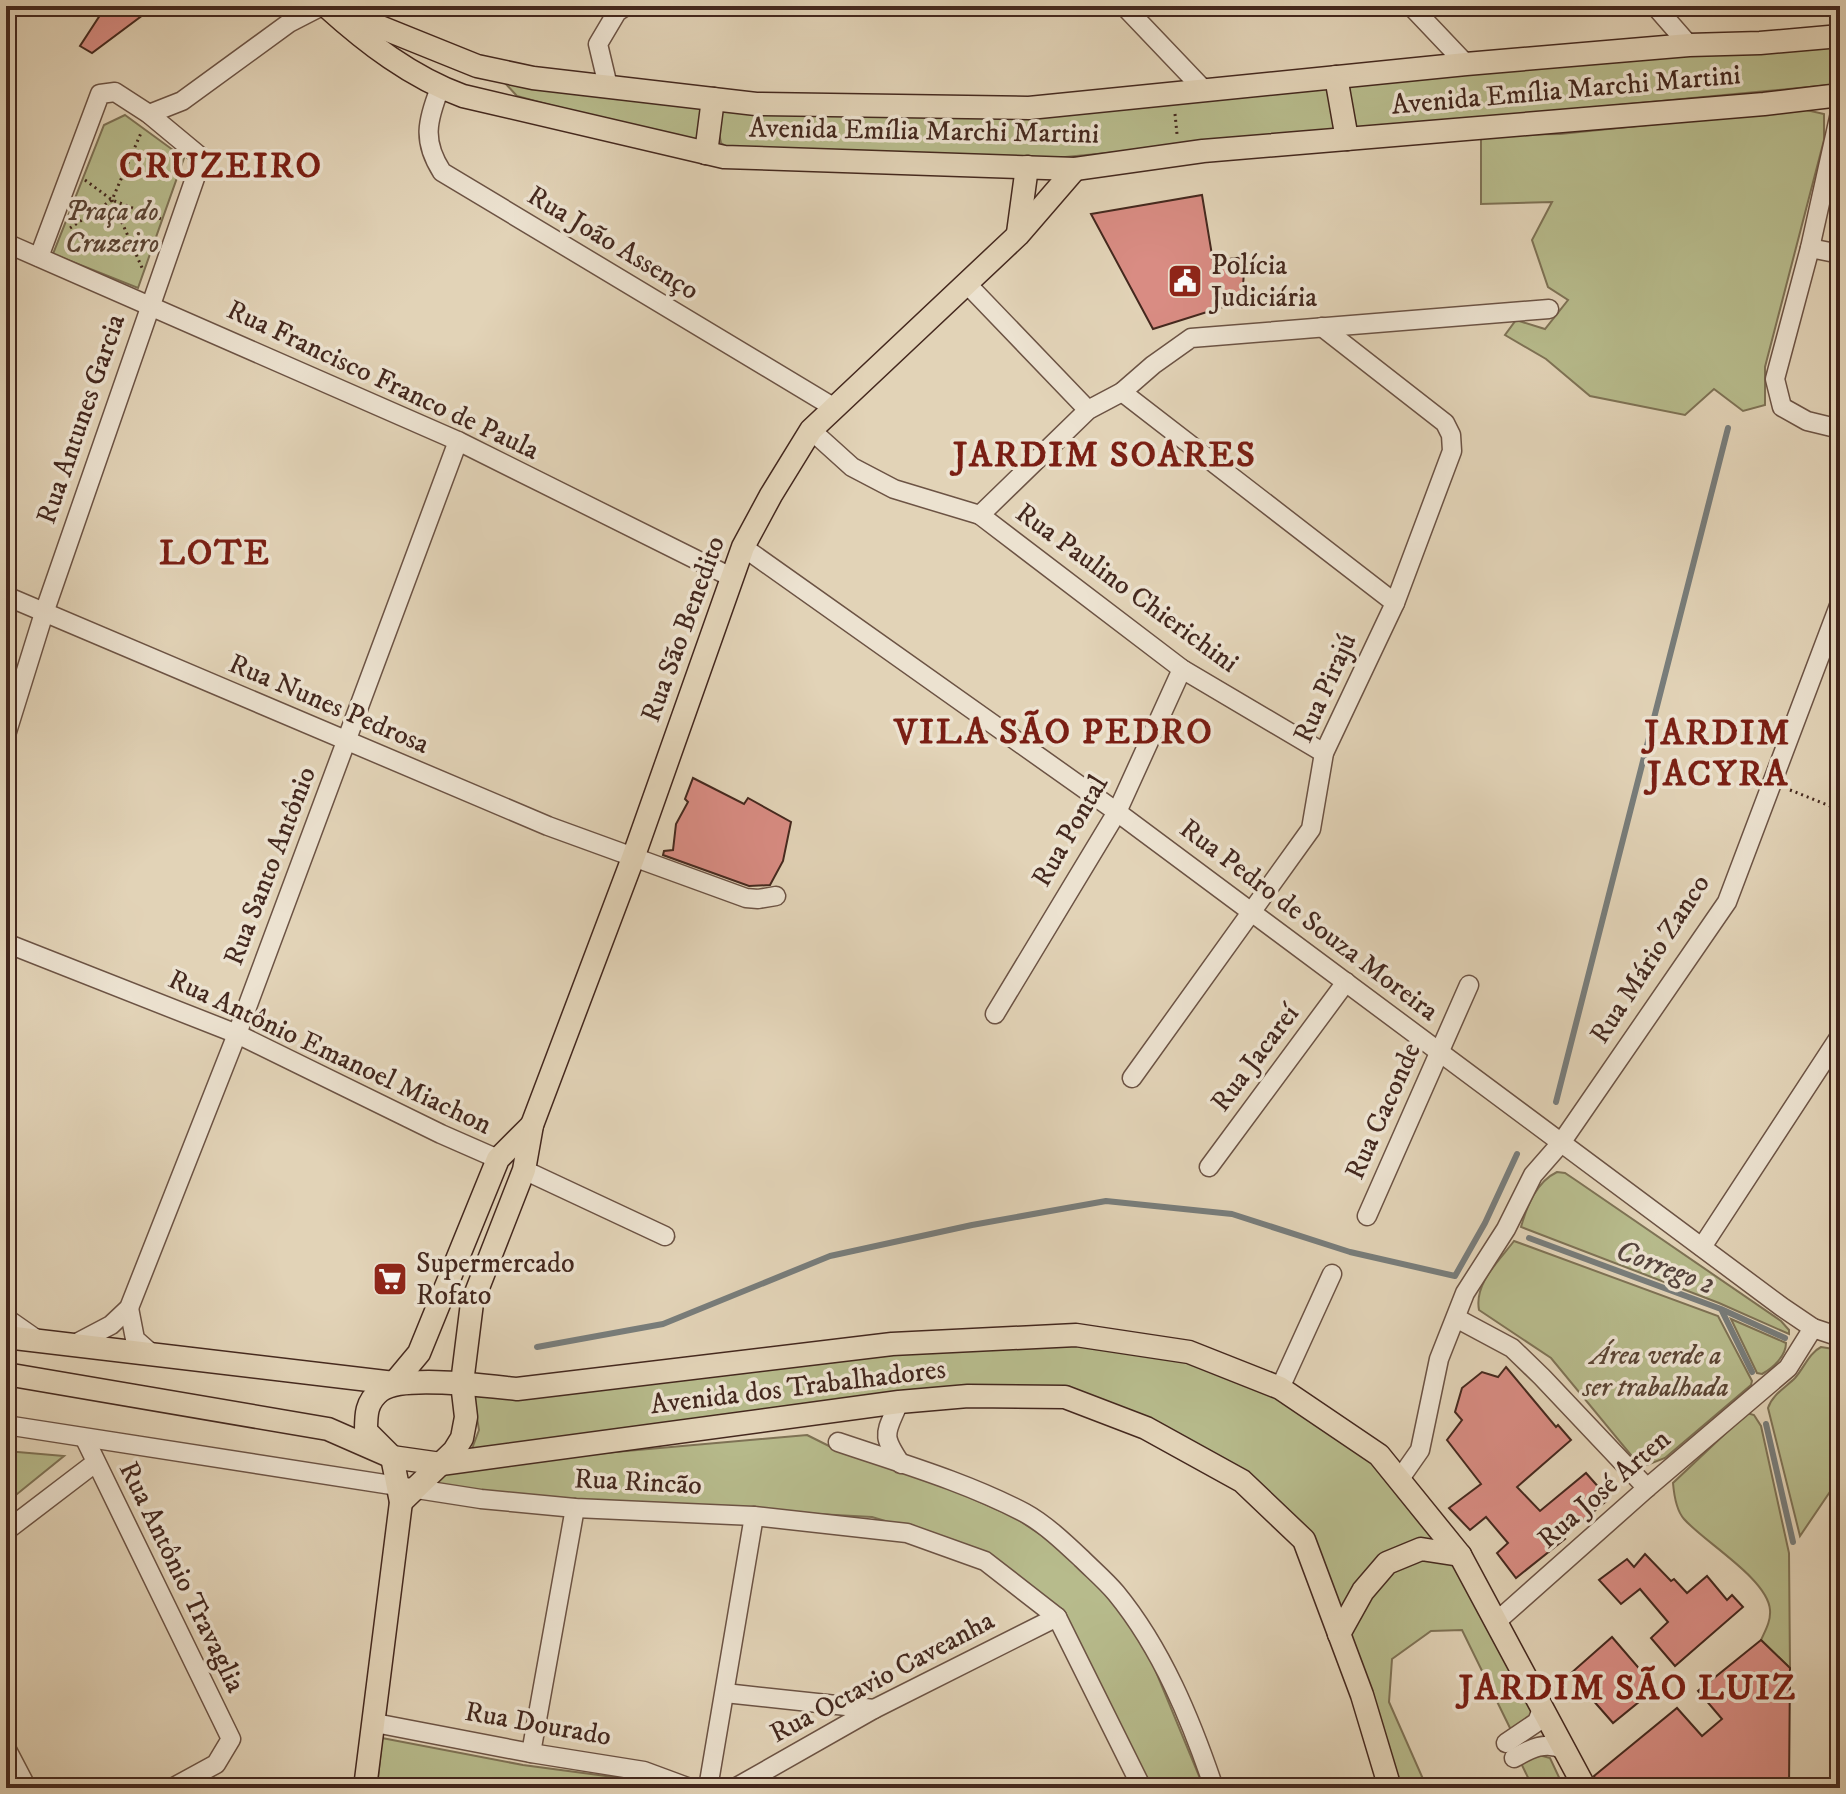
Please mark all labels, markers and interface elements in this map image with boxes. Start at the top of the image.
street label: Avenida Emília Marchi Martini [1390,57,1742,123]
street label: Avenida Emília Marchi Martini [749,110,1099,152]
district label: CRUZEIRO [119,144,323,189]
street label: Rua João Assenço [521,178,705,308]
park label: Praça do Cruzeiro [65,194,159,261]
place label: Polícia Judiciária [1208,248,1317,315]
public building icon: Polícia Judiciária [1166,262,1204,300]
street label: Rua Francisco Franco de Paula [221,292,545,468]
street label: Rua Antunes Garcia [29,310,133,528]
district label: JARDIM SOARES [949,433,1257,478]
street label: Rua Paulino Chierichini [1009,495,1245,681]
district label: LOTE [159,531,271,576]
street label: Rua São Benedito [633,531,733,727]
street label: Rua Pirajú [1285,628,1365,748]
street label: Rua Nunes Pedrosa [224,646,434,762]
district label: VILA SÃO PEDRO [892,709,1214,755]
district label: JARDIM JACYRA [1641,711,1791,797]
street label: Rua Santo Antônio [216,762,324,970]
street label: Rua Pontal [1024,768,1116,893]
street label: Rua Pedro de Souza Moreira [1173,811,1445,1029]
street label: Rua Mário Zanco [1582,868,1718,1050]
street label: Rua Antônio Emanoel Miachon [163,962,498,1143]
street label: Rua Jacareí [1203,996,1308,1119]
street label: Rua Caconde [1337,1037,1429,1185]
water label: Corrego 2 [1610,1232,1720,1304]
place label: Supermercado Rofato [416,1246,575,1313]
supermarket icon: Supermercado Rofato [371,1260,409,1298]
park label: Área verde a ser trabalhada [1582,1338,1729,1405]
street label: Avenida dos Trabalhadores [648,1352,948,1422]
street label: Rua José Arten [1530,1422,1678,1556]
street label: Rua Antônio Travaglia [111,1456,253,1698]
street label: Rua Rincão [573,1461,703,1503]
street label: Rua Octavio Caveanha [764,1603,1000,1751]
district label: JARDIM SÃO LUIZ [1455,1665,1797,1711]
street label: Rua Dourado [462,1694,614,1754]

